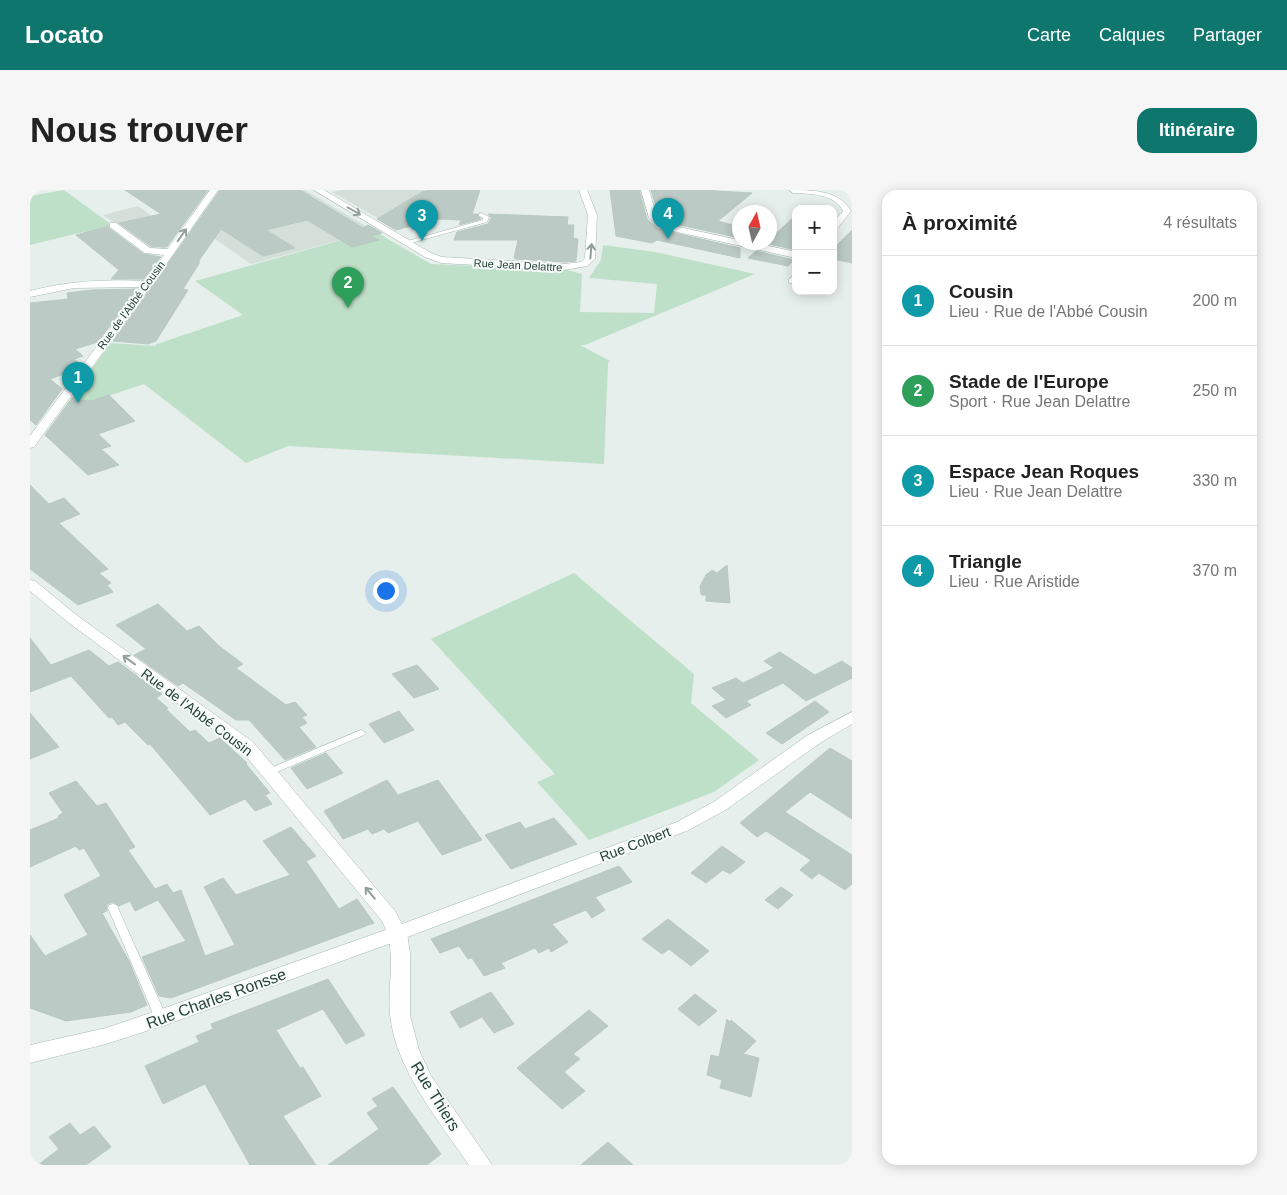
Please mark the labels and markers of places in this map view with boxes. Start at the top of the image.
pin: 4 [652,198,684,239]
pin: 3 [406,200,438,241]
pin: 2 [332,267,364,308]
pin: 1 [62,362,94,403]

